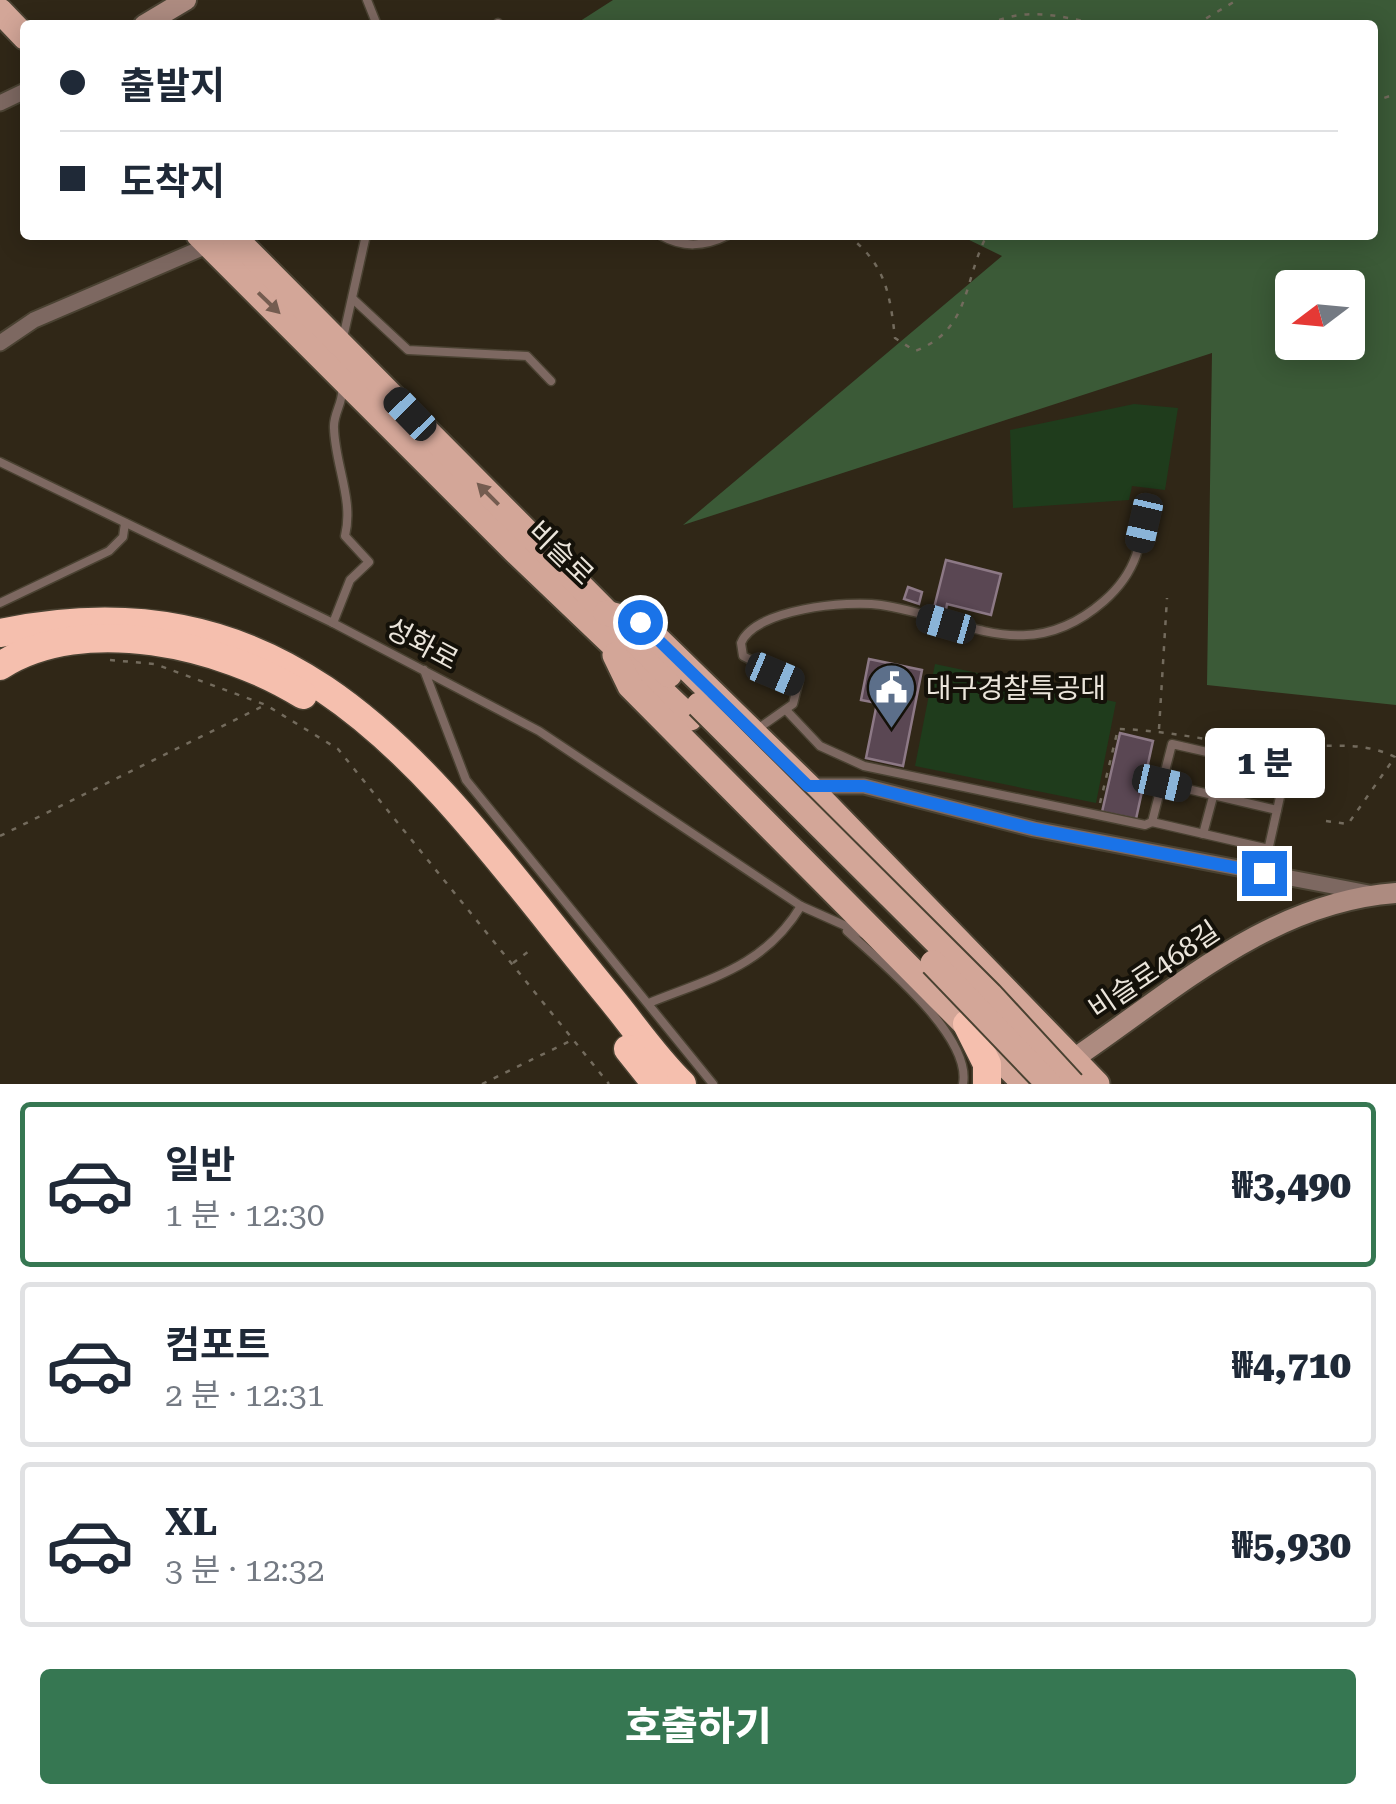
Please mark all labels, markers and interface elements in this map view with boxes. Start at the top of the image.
text: 출발지 [120,64,225,108]
text: 도착지 [120,160,225,204]
north arrow [1275,270,1365,360]
map controls [1275,270,1365,360]
one-way arrow [256,291,280,315]
car [378,382,442,446]
one-way arrow [476,483,500,507]
car [1123,490,1165,556]
street label: 비슬로 [522,514,600,592]
route start [618,600,663,645]
car [913,601,979,647]
street label: 성화로 [380,611,464,677]
car [742,648,808,700]
public building icon: 대구경찰특공대 [865,662,917,730]
place label: 대구경찰특공대 [926,672,1106,705]
callout: 1 분 [1204,728,1324,798]
text: 1 분 [1237,744,1293,782]
car [1129,762,1195,804]
route end [1242,851,1287,896]
street label: 비슬로468길 [1083,914,1225,1026]
icon: car [45,1140,135,1230]
text: 일반 [165,1143,235,1187]
text: ₩3,490 [1232,1163,1351,1207]
text: 1 분 · 12:30 [165,1196,325,1234]
icon: car [45,1320,135,1410]
text: 컴포트 [165,1323,270,1367]
text: ₩4,710 [1232,1343,1351,1387]
text: 2 분 · 12:31 [165,1376,325,1414]
icon: car [45,1500,135,1590]
text: XL [165,1500,217,1544]
text: ₩5,930 [1232,1523,1351,1567]
text: 3 분 · 12:32 [165,1551,325,1589]
button: 호출하기 [40,1669,1356,1784]

